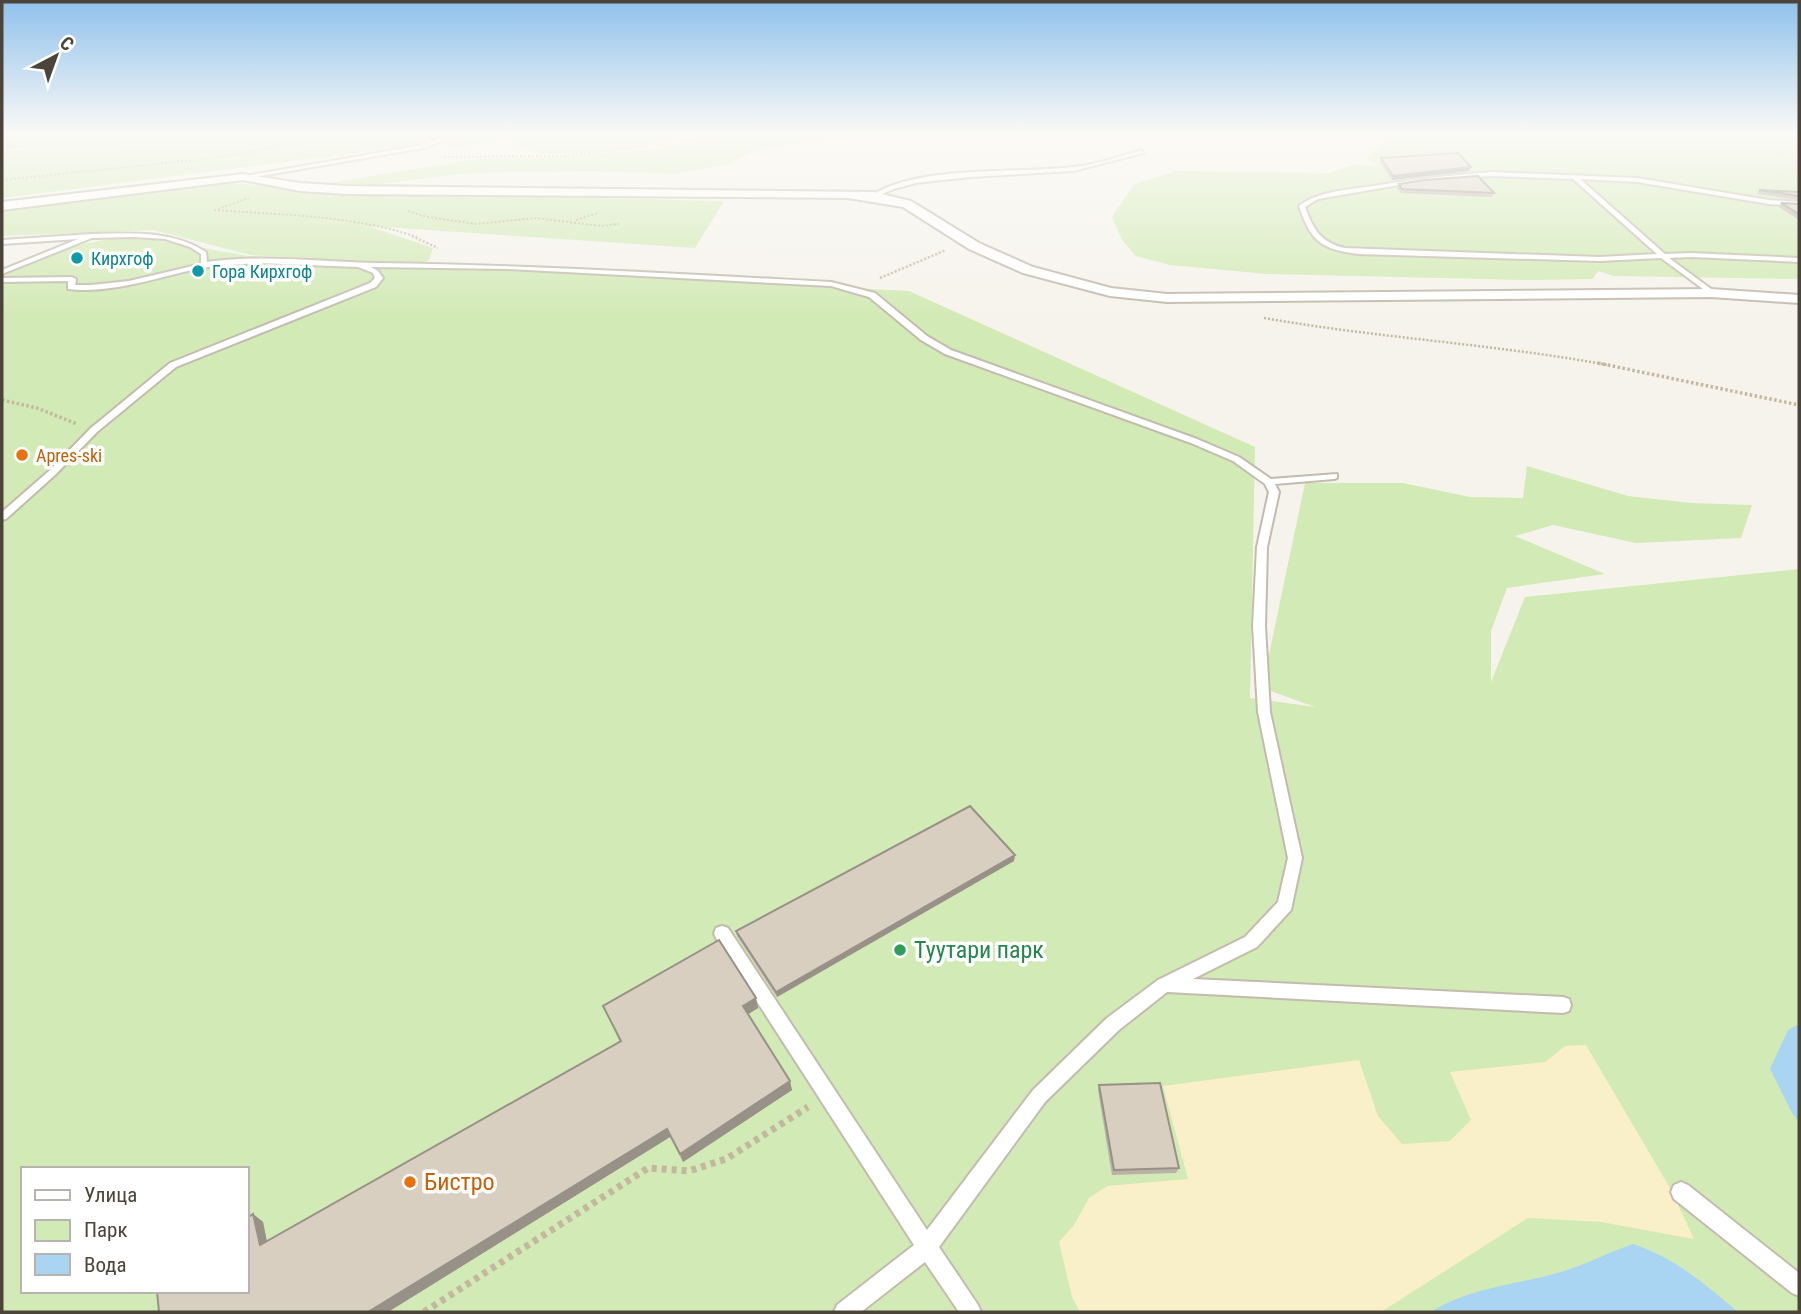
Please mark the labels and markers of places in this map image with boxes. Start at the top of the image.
place label: Кирхгоф [91,248,154,269]
marker: Кирхгоф [69,250,85,266]
place label: Гора Кирхгоф [212,261,312,282]
marker: Гора Кирхгоф [190,263,206,279]
place label: Apres-ski [36,445,102,466]
marker: Apres-ski [14,447,30,463]
place label: Туутари парк [914,936,1044,964]
marker: Туутари парк [892,942,908,958]
place label: Бистро [424,1168,495,1196]
marker: Бистро [402,1174,418,1190]

